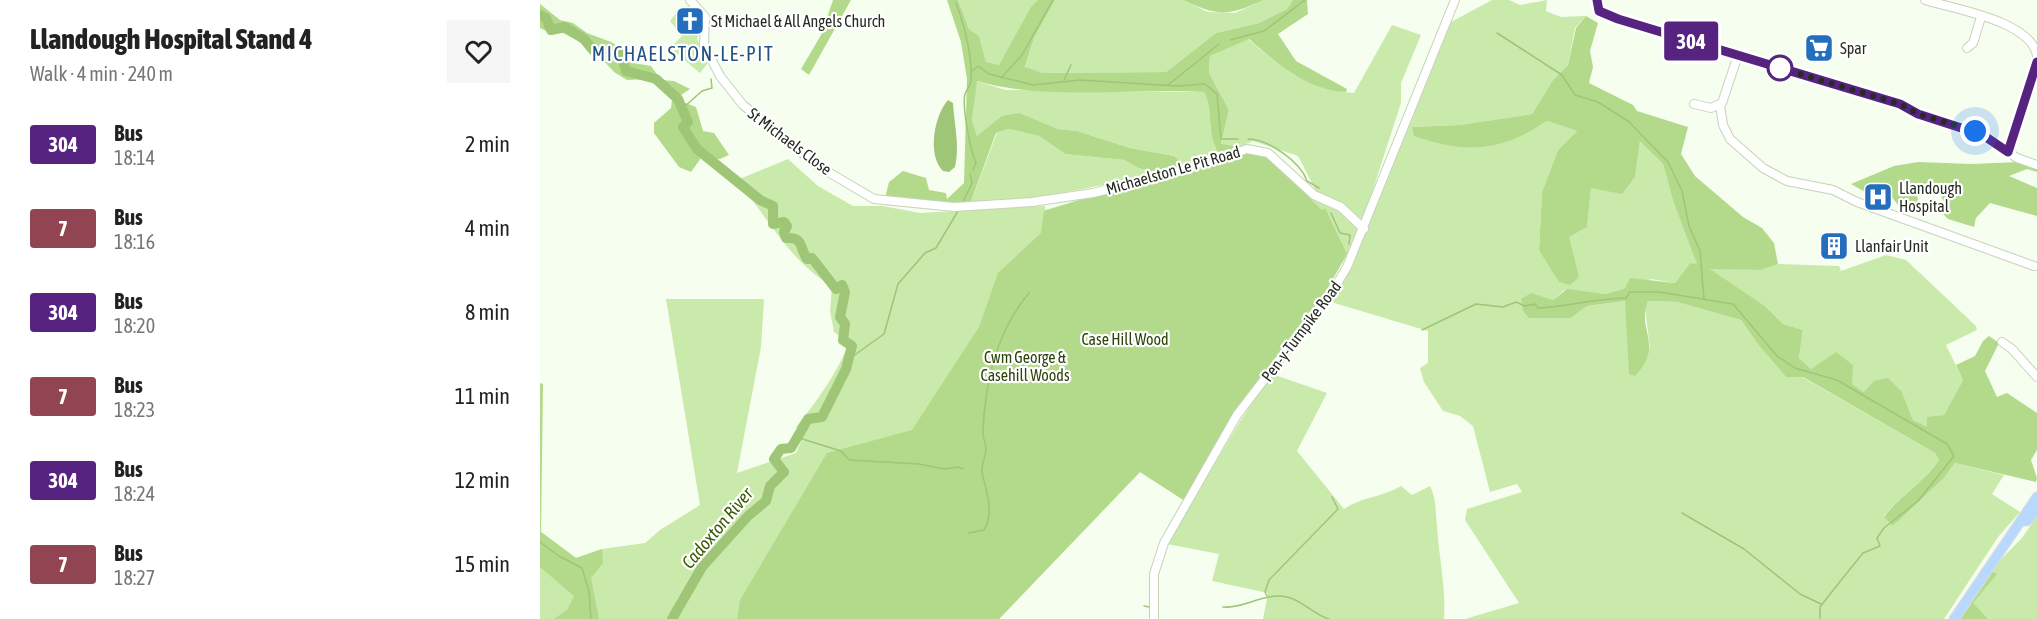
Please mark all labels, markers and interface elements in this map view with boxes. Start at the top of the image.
church icon: St Michael & All Angels Church [674,5,706,37]
place label: St Michael & All Angels Church [711,12,885,31]
button: heart [447,20,510,83]
line badge: 304 [1656,22,1726,60]
text: Llandough Hospital Stand 4 [30,23,312,55]
text: 304 [1676,29,1706,53]
supermarket icon: Spar [1803,32,1835,64]
place label: Spar [1840,39,1867,58]
district label: MICHAELSTON-LE-PIT [592,42,774,65]
unlabelled marker [1767,55,1793,81]
text: Walk · 4 min · 240 m [30,62,173,85]
street label: St Michaels Close [745,104,835,178]
your location [1960,116,1990,146]
text: Bus [114,120,143,146]
text: 2 min [465,131,510,157]
text: 304 [48,132,78,156]
street label: Michaelston Le Pit Road [1104,142,1242,198]
text: 18:14 [114,146,155,169]
place label: Llandough Hospital [1899,179,1962,216]
hospital icon: Llandough Hospital [1862,181,1894,213]
text: Bus [114,204,143,230]
text: 4 min [465,215,510,241]
text: 7 [58,216,68,240]
text: 18:16 [114,230,155,253]
building icon: Llanfair Unit [1818,230,1850,262]
place label: Llanfair Unit [1855,237,1929,255]
street label: Pen-y-Turnpike Road [1257,277,1345,385]
text: Bus [114,288,143,314]
text: 8 min [465,299,510,325]
text: 304 [48,300,78,324]
text: 18:20 [114,314,155,337]
park label: Case Hill Wood [1081,330,1169,348]
park label: Cwm George & Casehill Woods [980,348,1070,384]
text: Bus [114,372,143,398]
text: 11 min [455,383,510,409]
text: 7 [58,384,68,408]
text: 18:23 [114,398,155,421]
text: Bus [114,456,143,482]
text: 12 min [455,467,510,493]
text: 304 [48,468,78,492]
text: 18:24 [114,482,155,505]
water label: Cadoxton River [677,483,757,573]
text: Bus [114,540,143,566]
text: 15 min [455,551,510,577]
text: 7 [58,552,68,576]
text: 18:27 [114,566,155,589]

